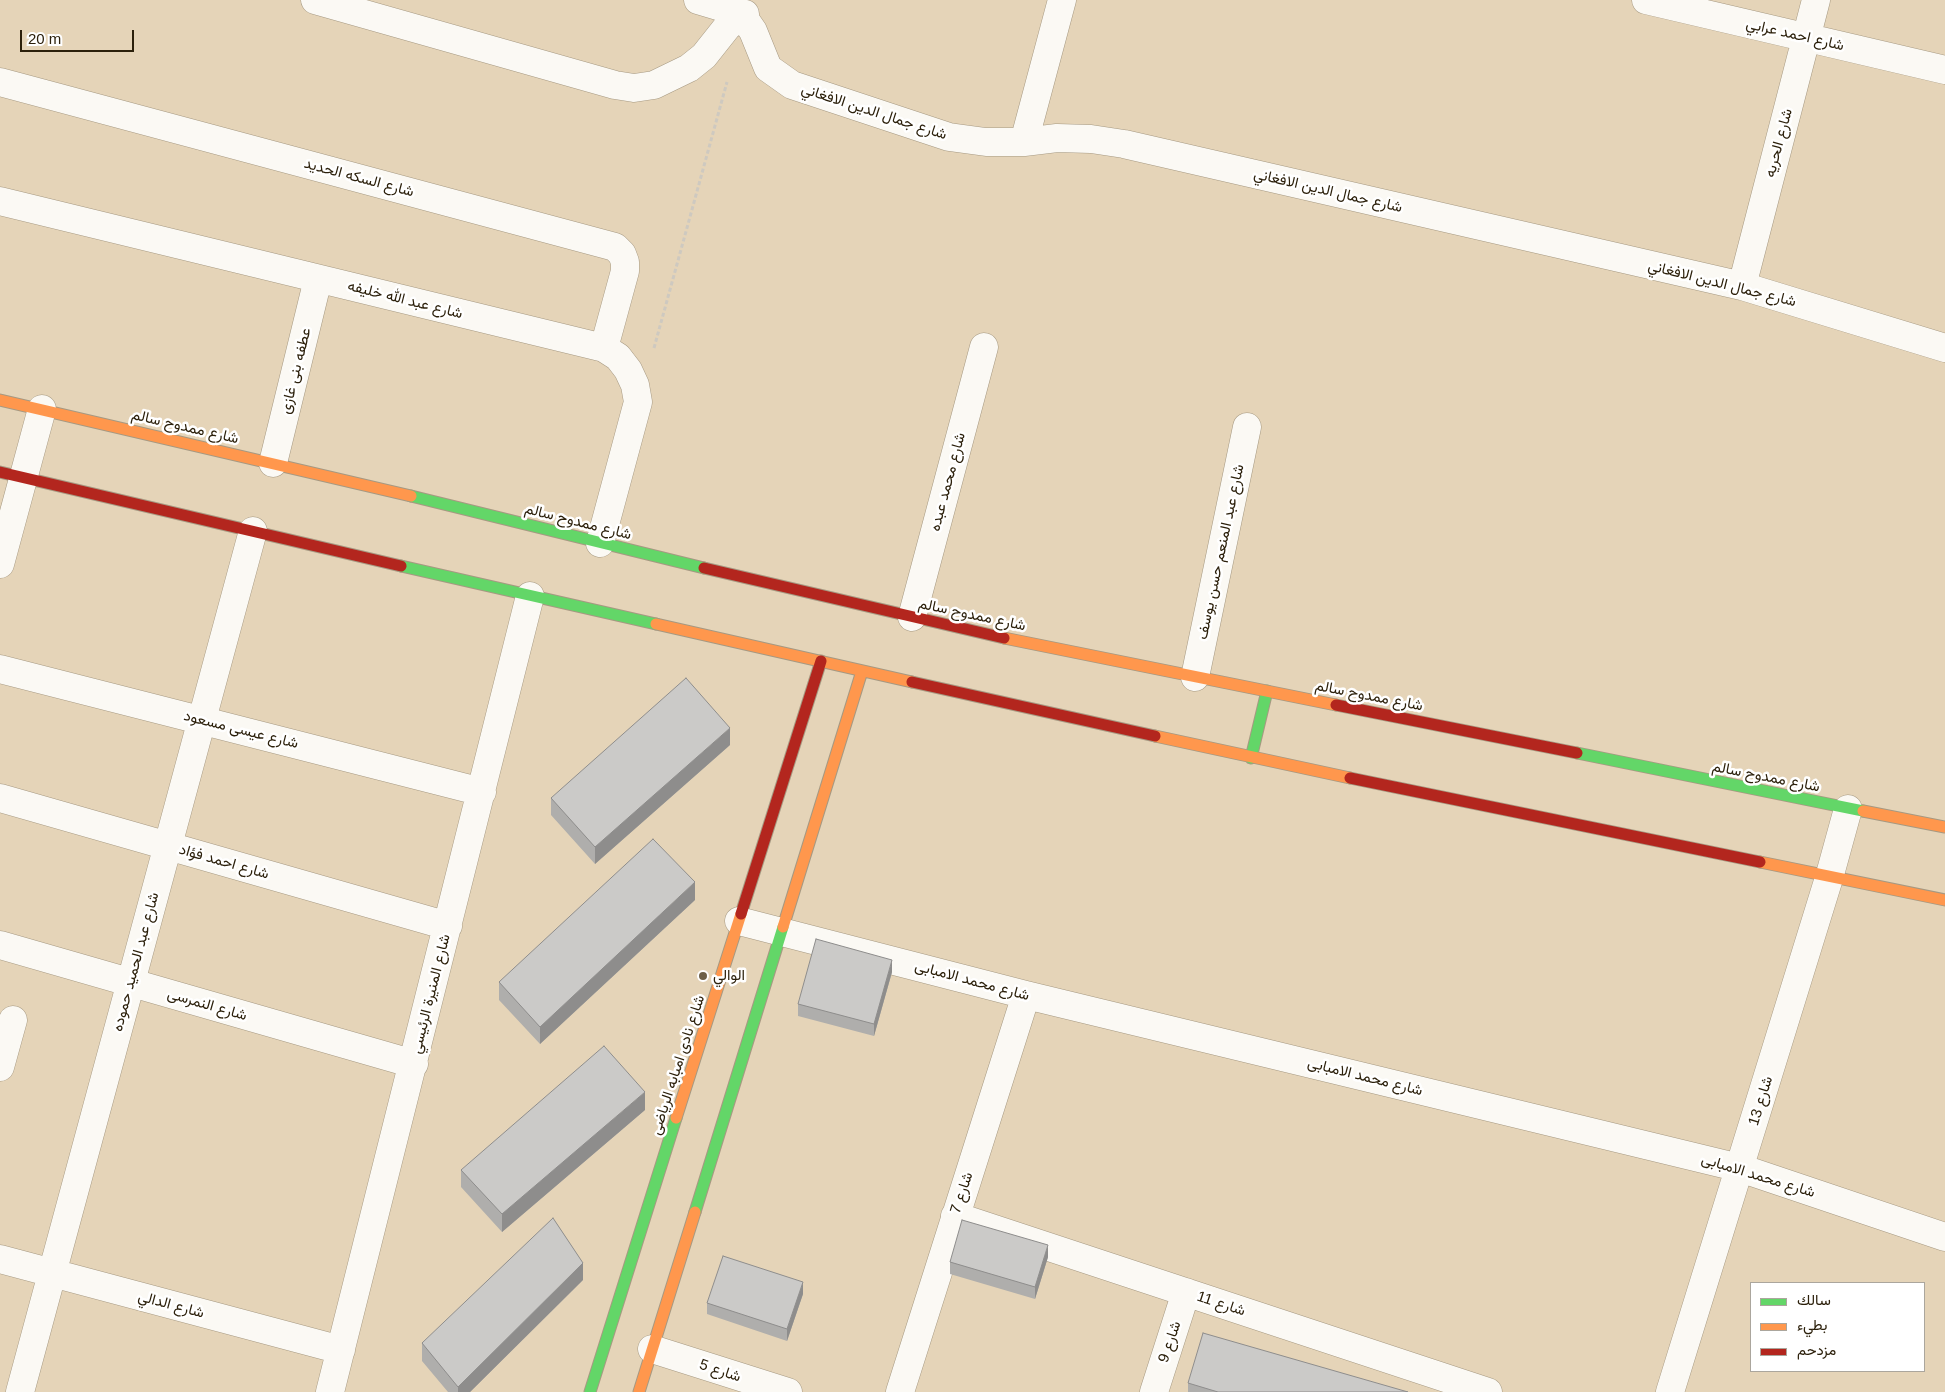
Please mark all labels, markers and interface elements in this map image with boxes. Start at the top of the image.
street label: شارع احمد عرابي [1744,15,1846,55]
scale bar [22,20,136,52]
text: 20 m [28,30,61,47]
street label: شارع جمال الدين الافغاني [799,80,949,144]
street label: شارع الحريه [1761,107,1797,179]
street label: شارع السكه الحديد [302,155,416,201]
street label: شارع جمال الدين الافغاني [1252,165,1404,217]
street label: شارع جمال الدين الافغاني [1646,257,1798,311]
street label: شارع عبد الله خليفه [346,277,464,323]
street label: عطفه بنى غازى [277,326,315,416]
street label: شارع ممدوح سالم [130,406,240,448]
street label: شارع محمد عبده [926,431,970,533]
street label: شارع عبد المنعم حسن يوسف [1194,463,1248,641]
street label: شارع ممدوح سالم [523,500,633,544]
street label: شارع ممدوح سالم [917,595,1027,635]
street label: شارع ممدوح سالم [1314,677,1424,715]
street label: شارع عيسى مسعود [182,707,300,753]
street label: شارع ممدوح سالم [1711,758,1821,796]
street label: شارع احمد فؤاد [177,841,271,883]
street label: شارع عبد الحميد حموده [109,891,163,1033]
street label: شارع المنيرة الرئيسي [407,932,455,1056]
street label: شارع محمد الامبابى [913,957,1031,1005]
place label: الوالي [713,967,745,985]
marker: الوالي [697,970,709,982]
street label: شارع النمرسى [165,985,249,1025]
street label: شارع نادى امبابه الرياضى [647,993,709,1137]
street label: شارع محمد الامبابى [1306,1054,1424,1100]
street label: شارع 13 [1745,1074,1777,1128]
street label: شارع محمد الامبابى [1699,1150,1817,1202]
street label: شارع 7 [947,1170,977,1216]
legend [1750,1282,1925,1372]
street label: شارع الدالي [136,1288,206,1322]
street label: شارع 11 [1194,1288,1248,1320]
text: سالك [1797,1291,1831,1308]
text: بطيء [1797,1316,1827,1333]
street label: شارع 9 [1155,1319,1185,1365]
text: مزدحم [1797,1341,1836,1358]
street label: شارع 5 [697,1356,743,1386]

